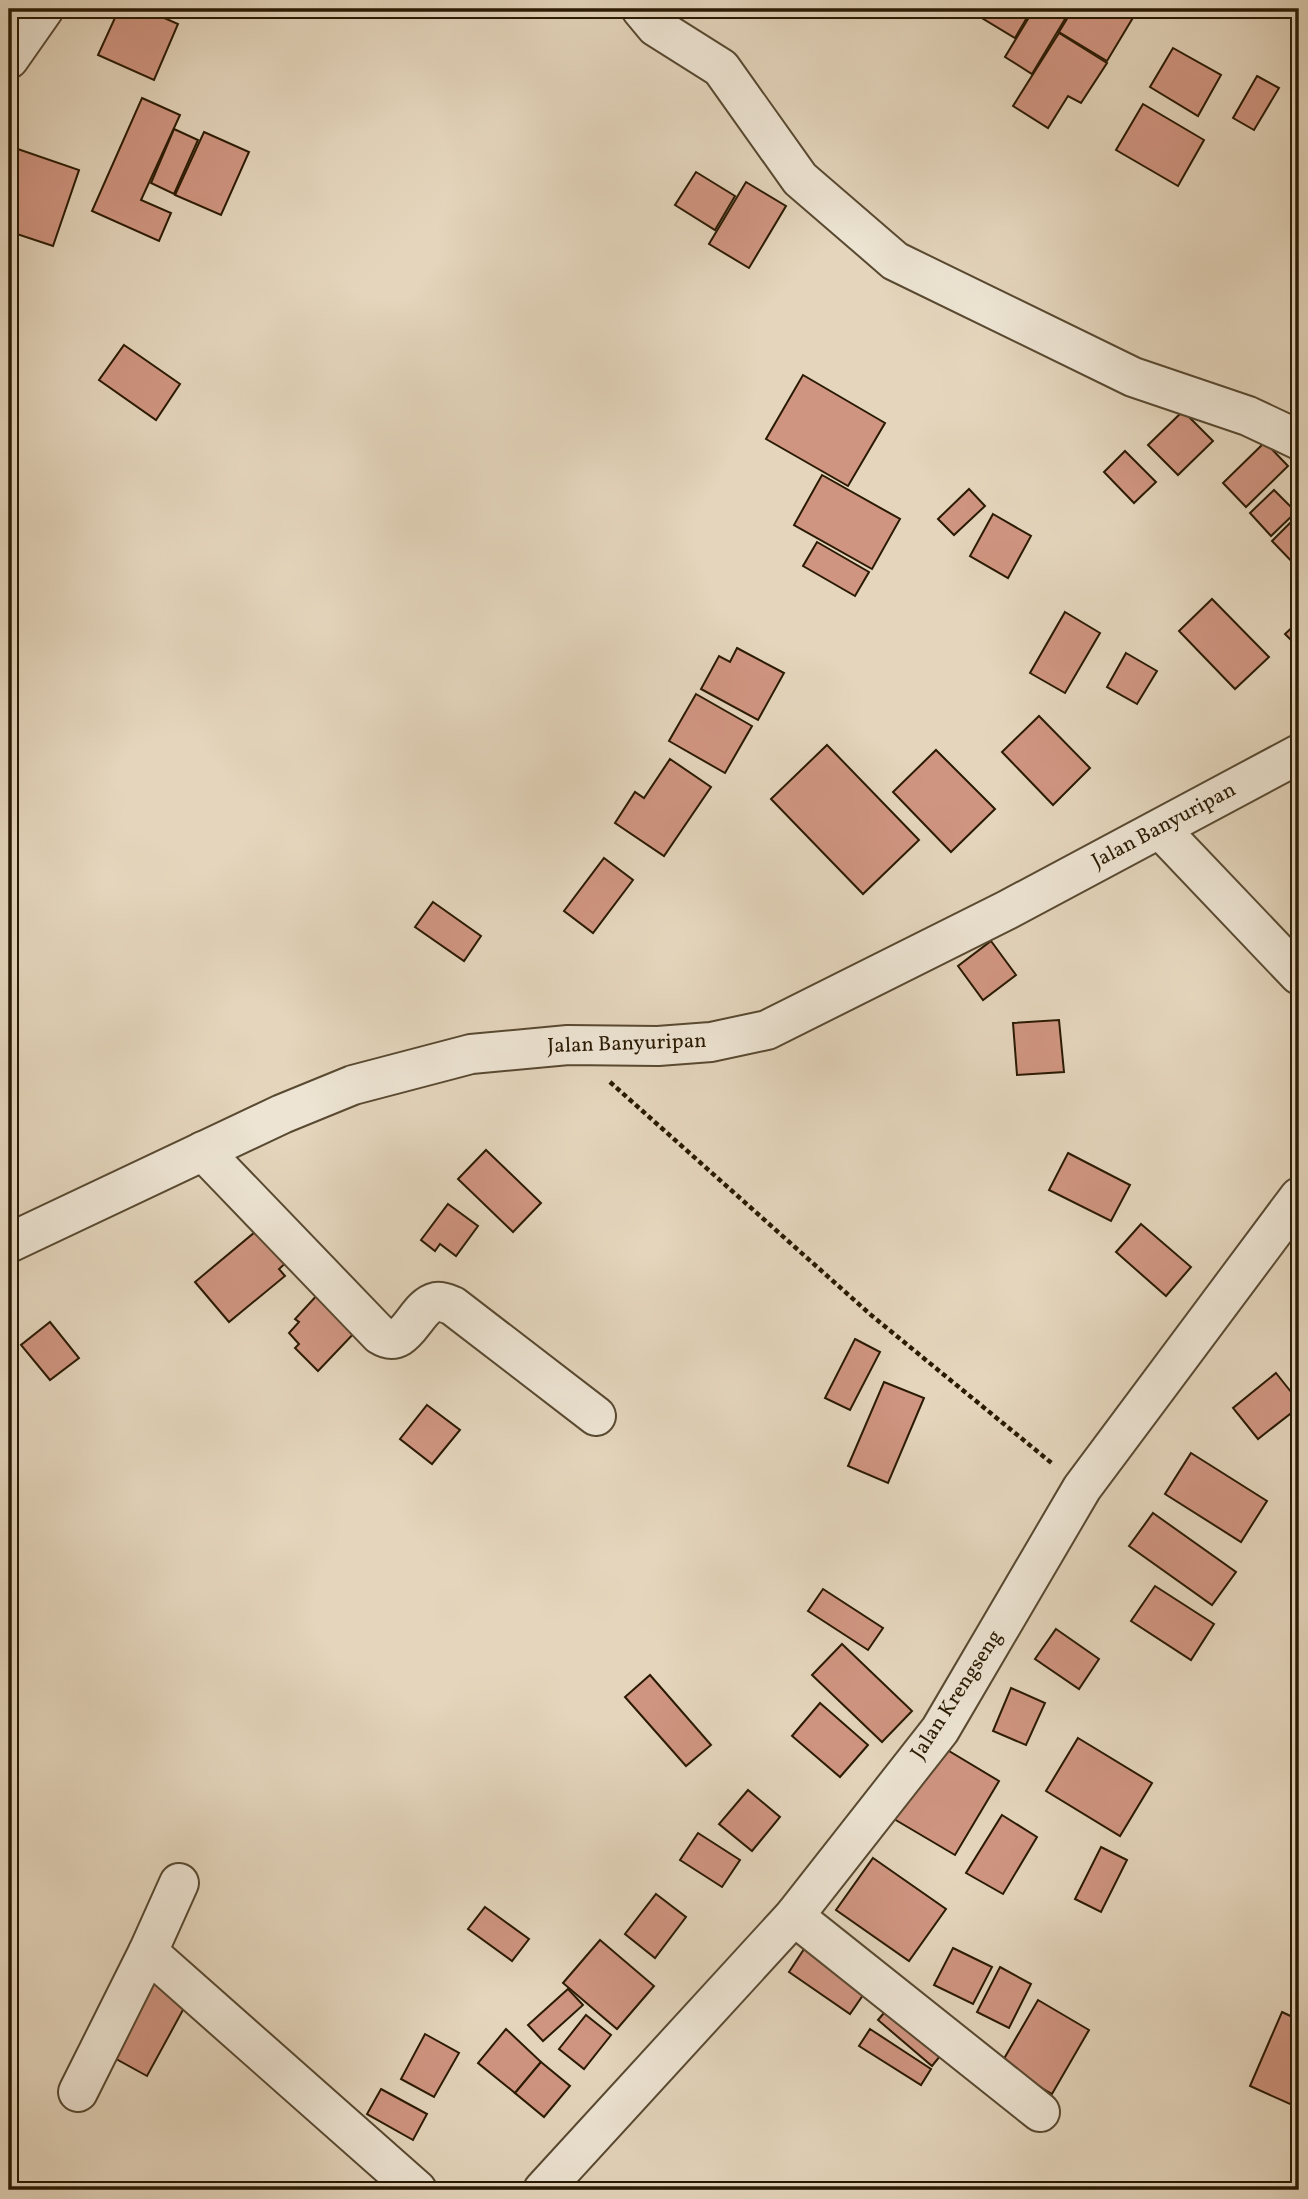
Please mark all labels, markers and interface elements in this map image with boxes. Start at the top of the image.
street label: Jalan Banyuripan [1087,776,1241,876]
street label: Jalan Banyuripan [547,1027,707,1061]
street label: Jalan Krengseng [904,1624,1010,1766]

